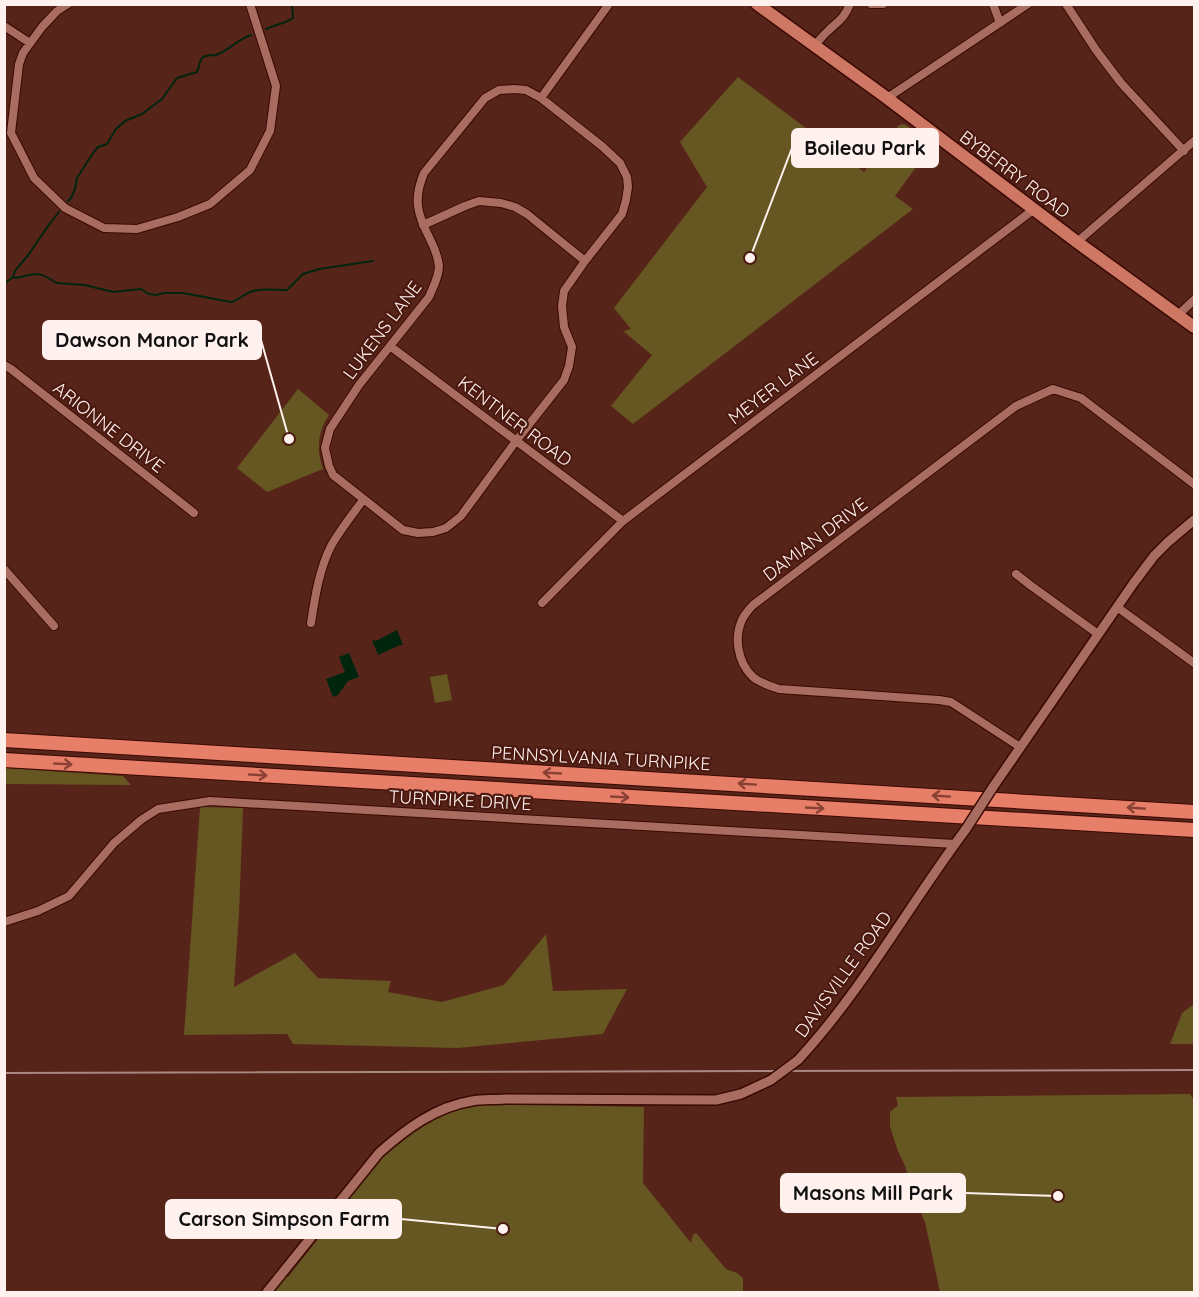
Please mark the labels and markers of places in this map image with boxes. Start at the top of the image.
callout: Boileau Park [792,129,938,167]
callout: Dawson Manor Park [43,321,261,359]
callout: Masons Mill Park [781,1174,965,1212]
callout: Carson Simpson Farm [166,1200,401,1238]

